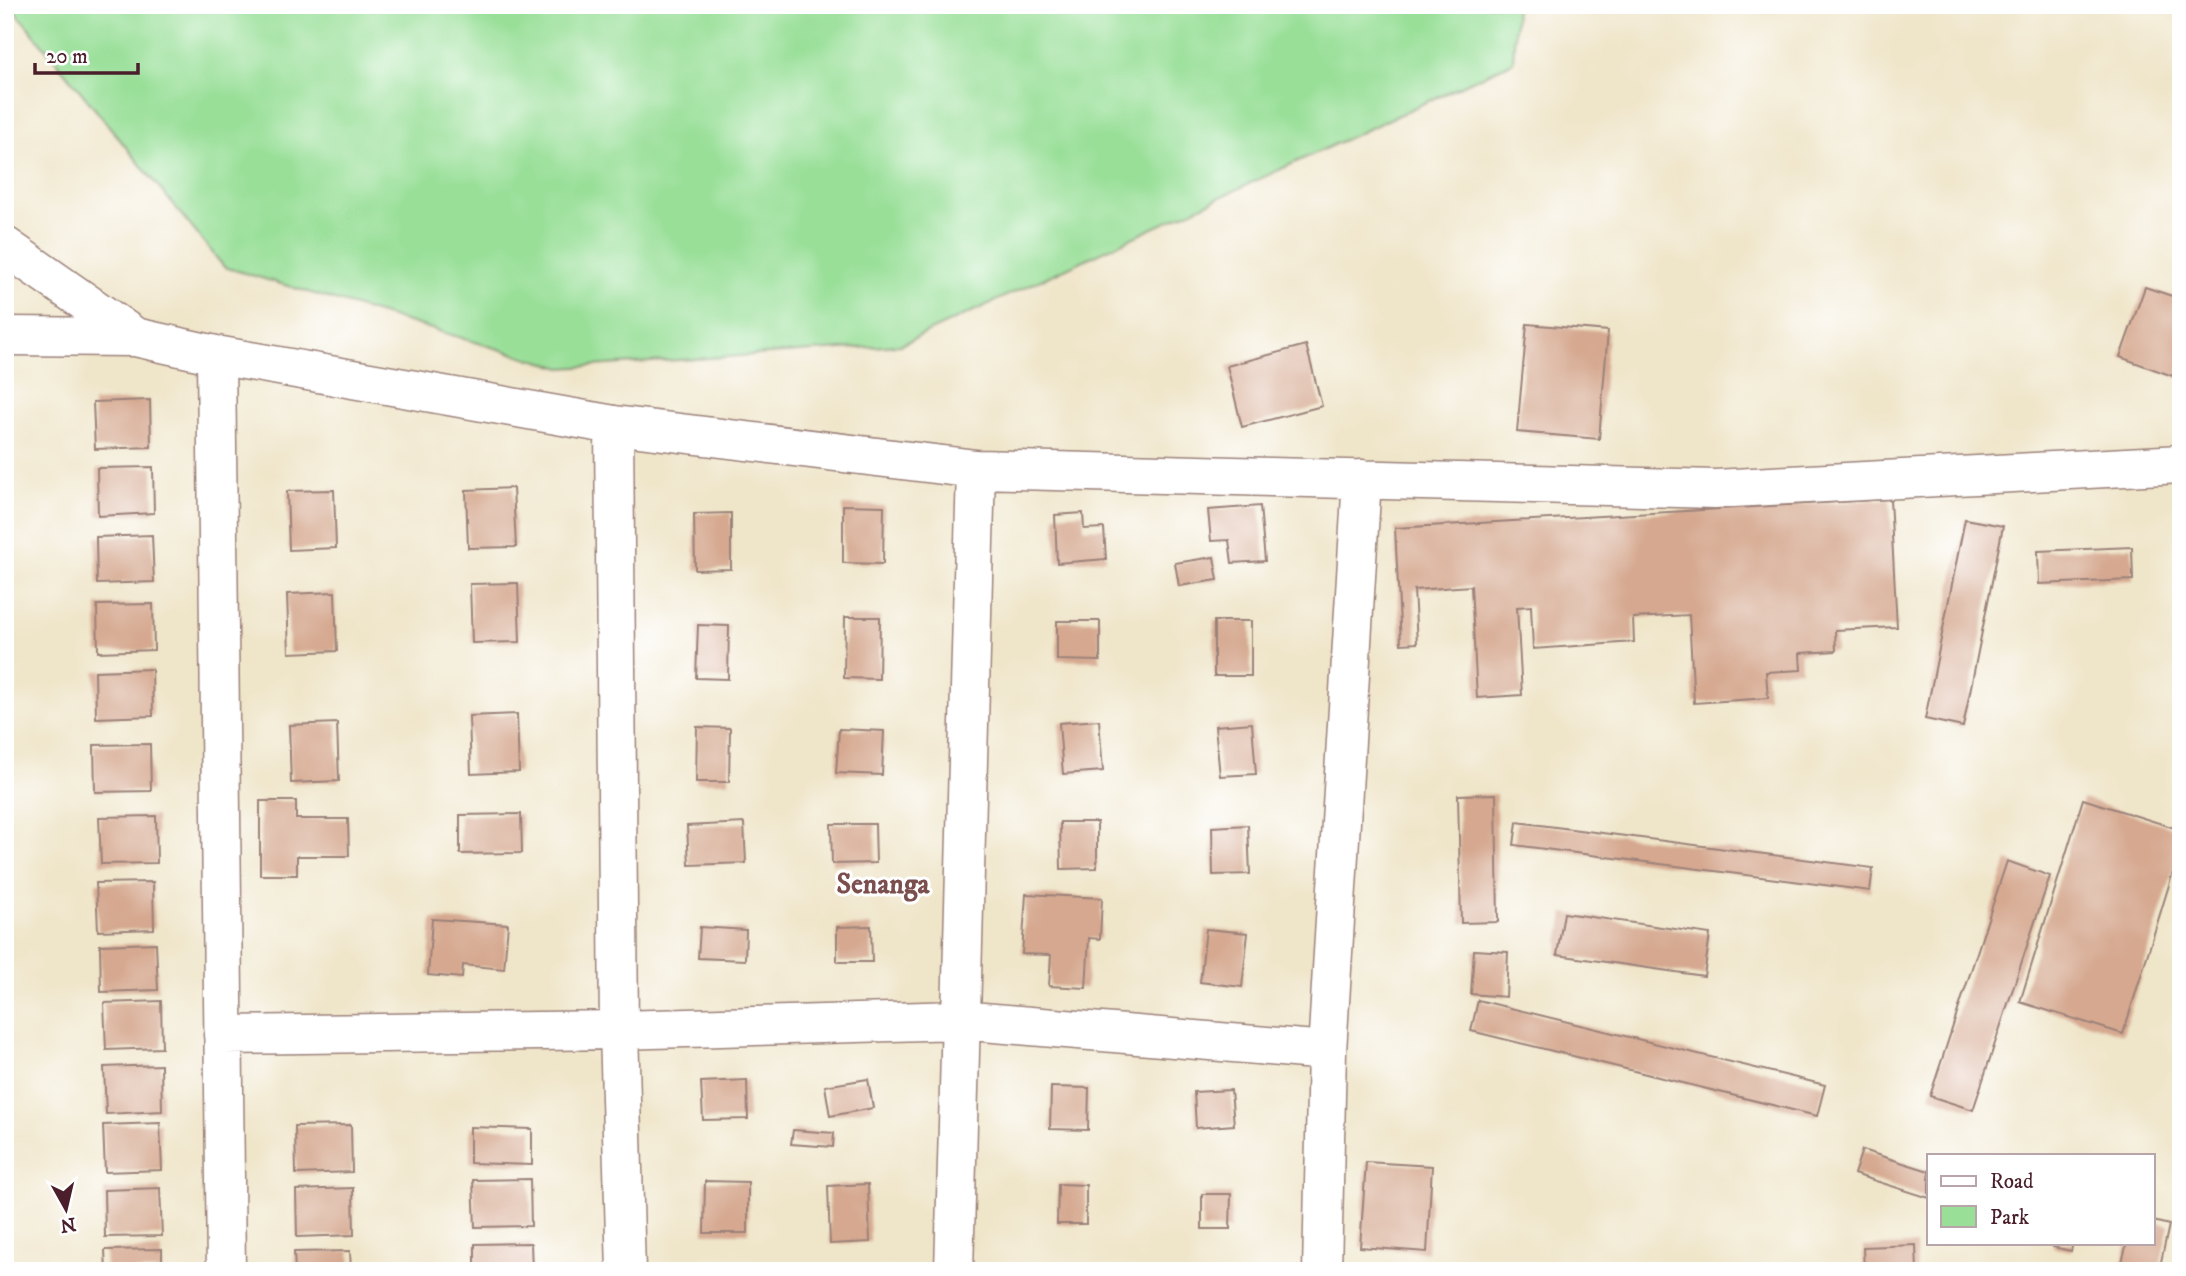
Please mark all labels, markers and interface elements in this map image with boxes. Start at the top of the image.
scale bar [35,32,138,76]
text: 20 m [46,44,88,70]
district label: Senanga [837,867,931,902]
legend [1927,1154,2154,1244]
text: Road [1990,1169,2034,1195]
north arrow [32,1174,102,1244]
text: Park [1990,1205,2030,1231]
text: N [58,1212,77,1237]

